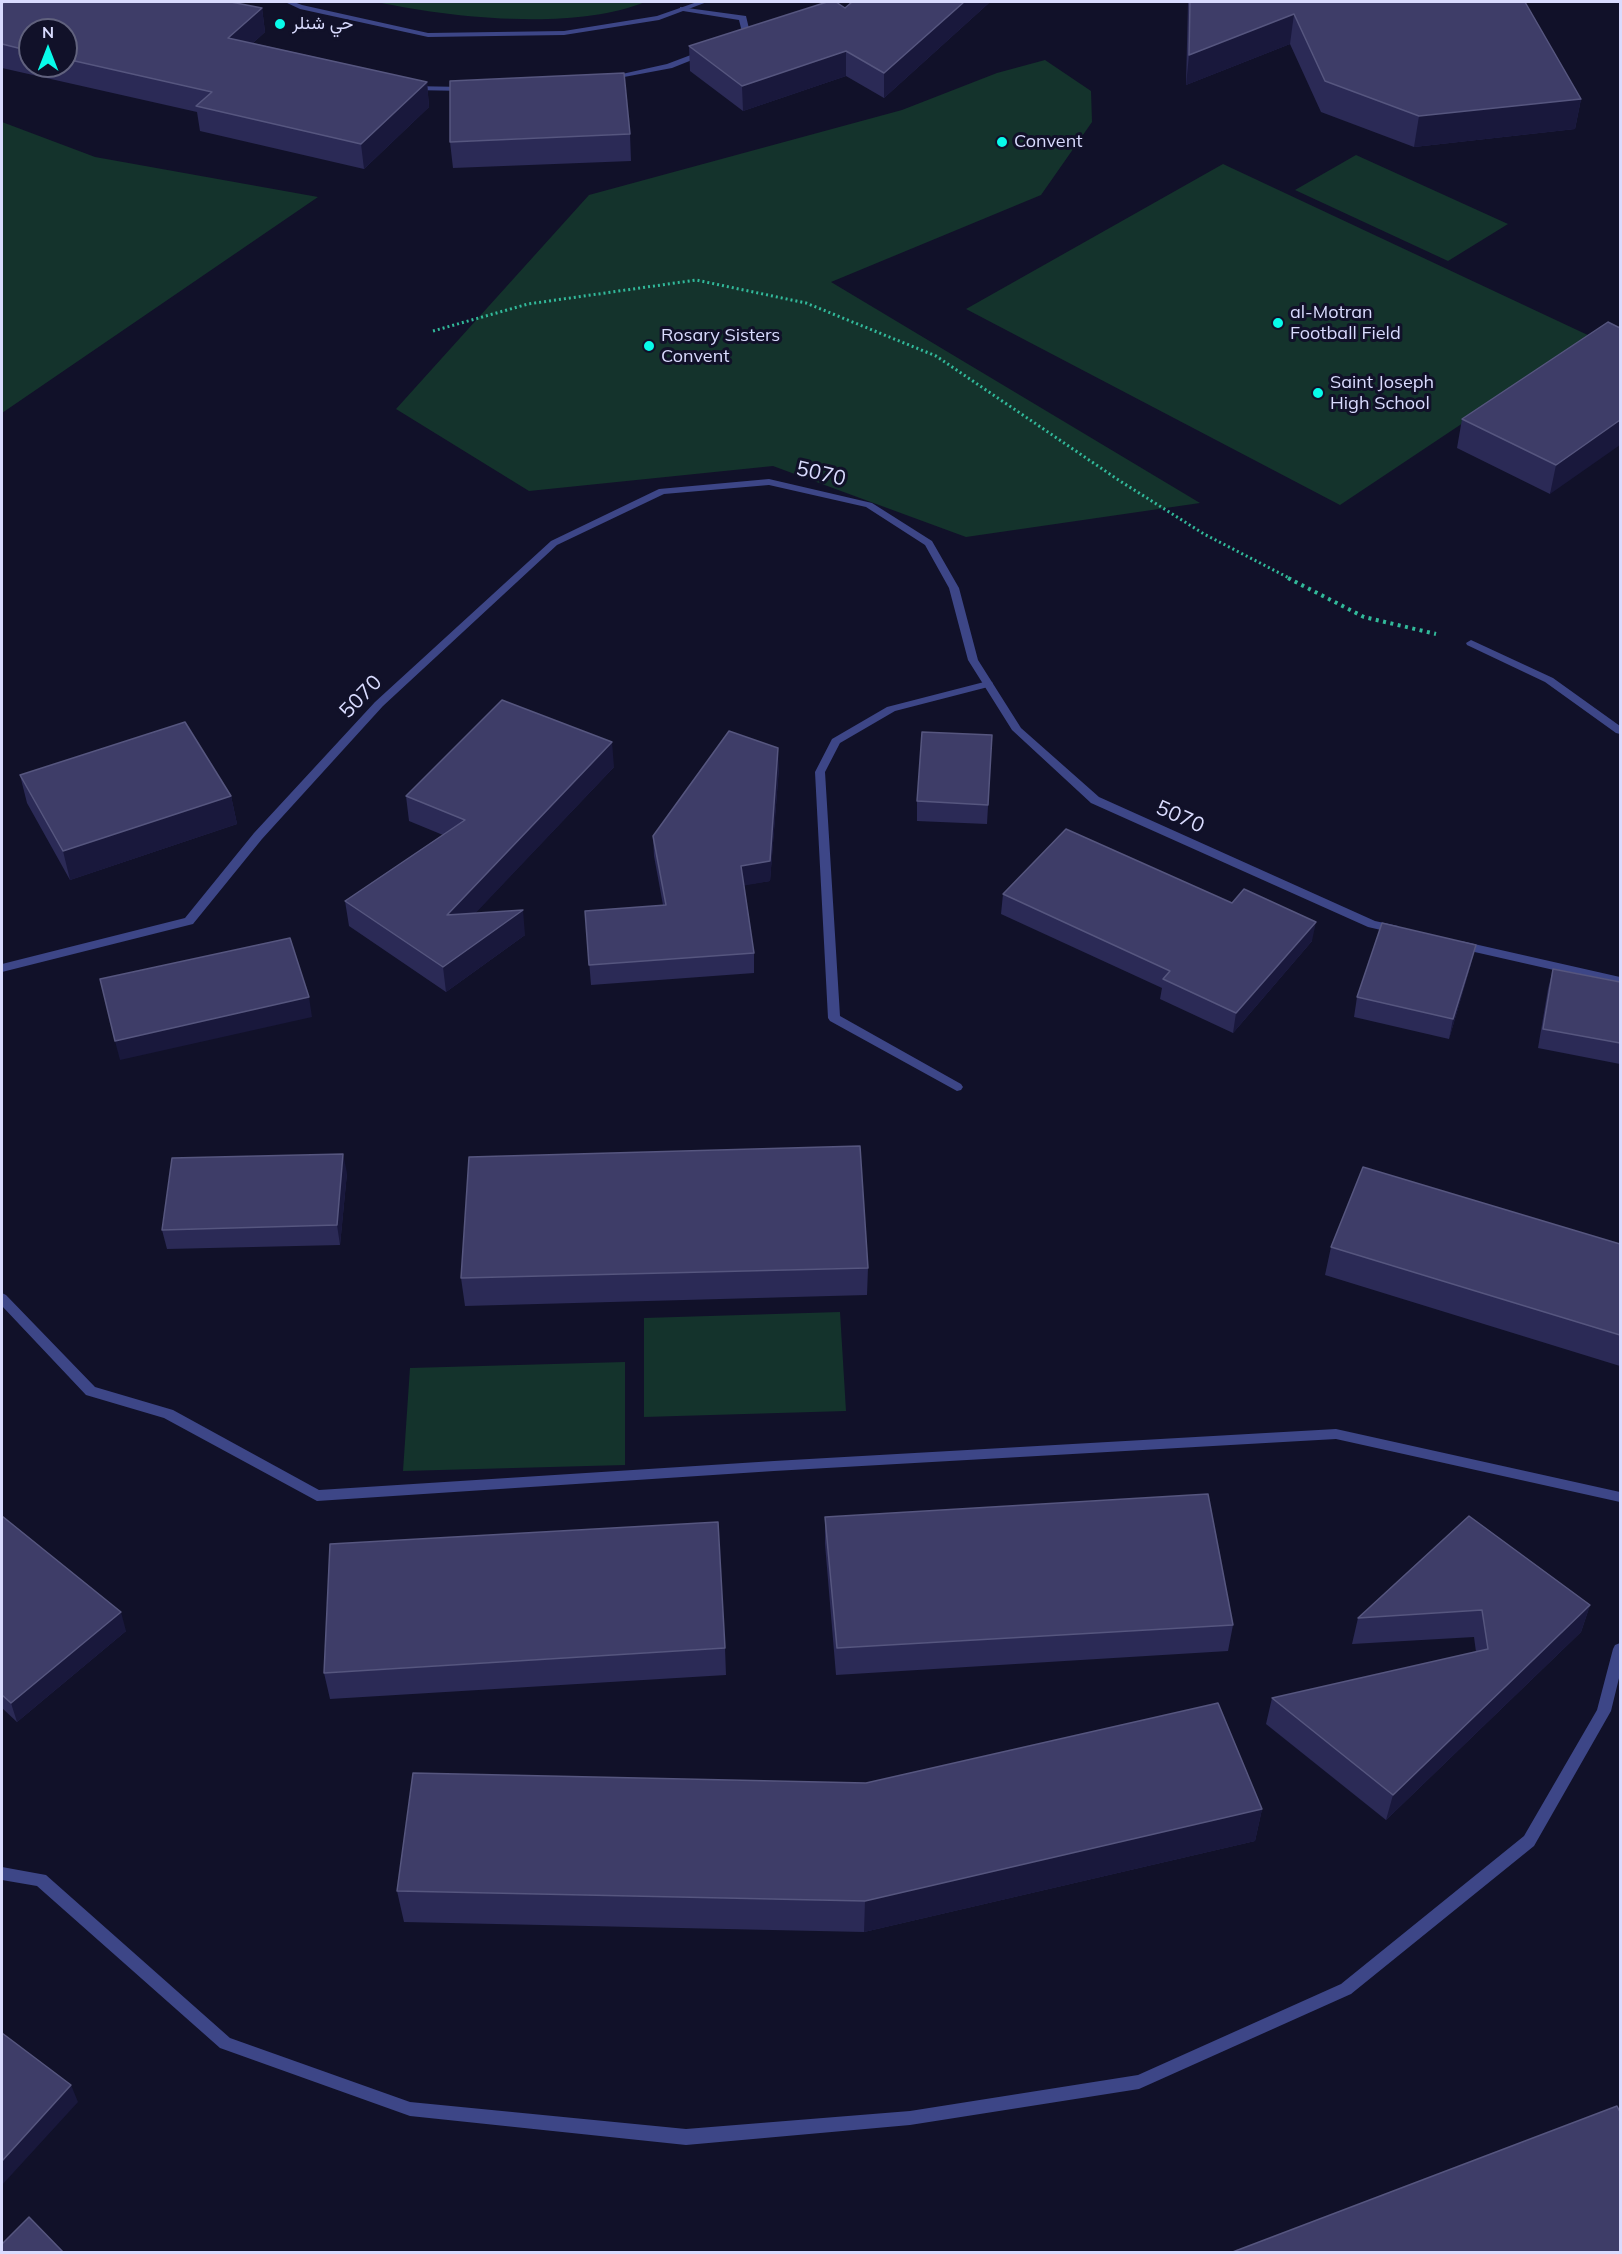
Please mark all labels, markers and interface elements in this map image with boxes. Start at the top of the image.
place label: حي شنلر [292,13,353,35]
marker: حي شنلر [273,17,287,31]
north arrow [18,18,78,78]
text: N [42,22,54,42]
place label: Convent [1014,131,1082,153]
marker: Convent [995,135,1009,149]
place label: al-Motran Football Field [1290,302,1401,344]
marker: al-Motran Football Field [1271,316,1285,330]
place label: Rosary Sisters Convent [661,325,780,368]
marker: Rosary Sisters Convent [642,339,656,353]
place label: Saint Joseph High School [1330,372,1434,415]
marker: Saint Joseph High School [1311,386,1325,400]
street label: 5070 [794,456,848,492]
street label: 5070 [334,670,388,724]
street label: 5070 [1152,795,1208,839]

